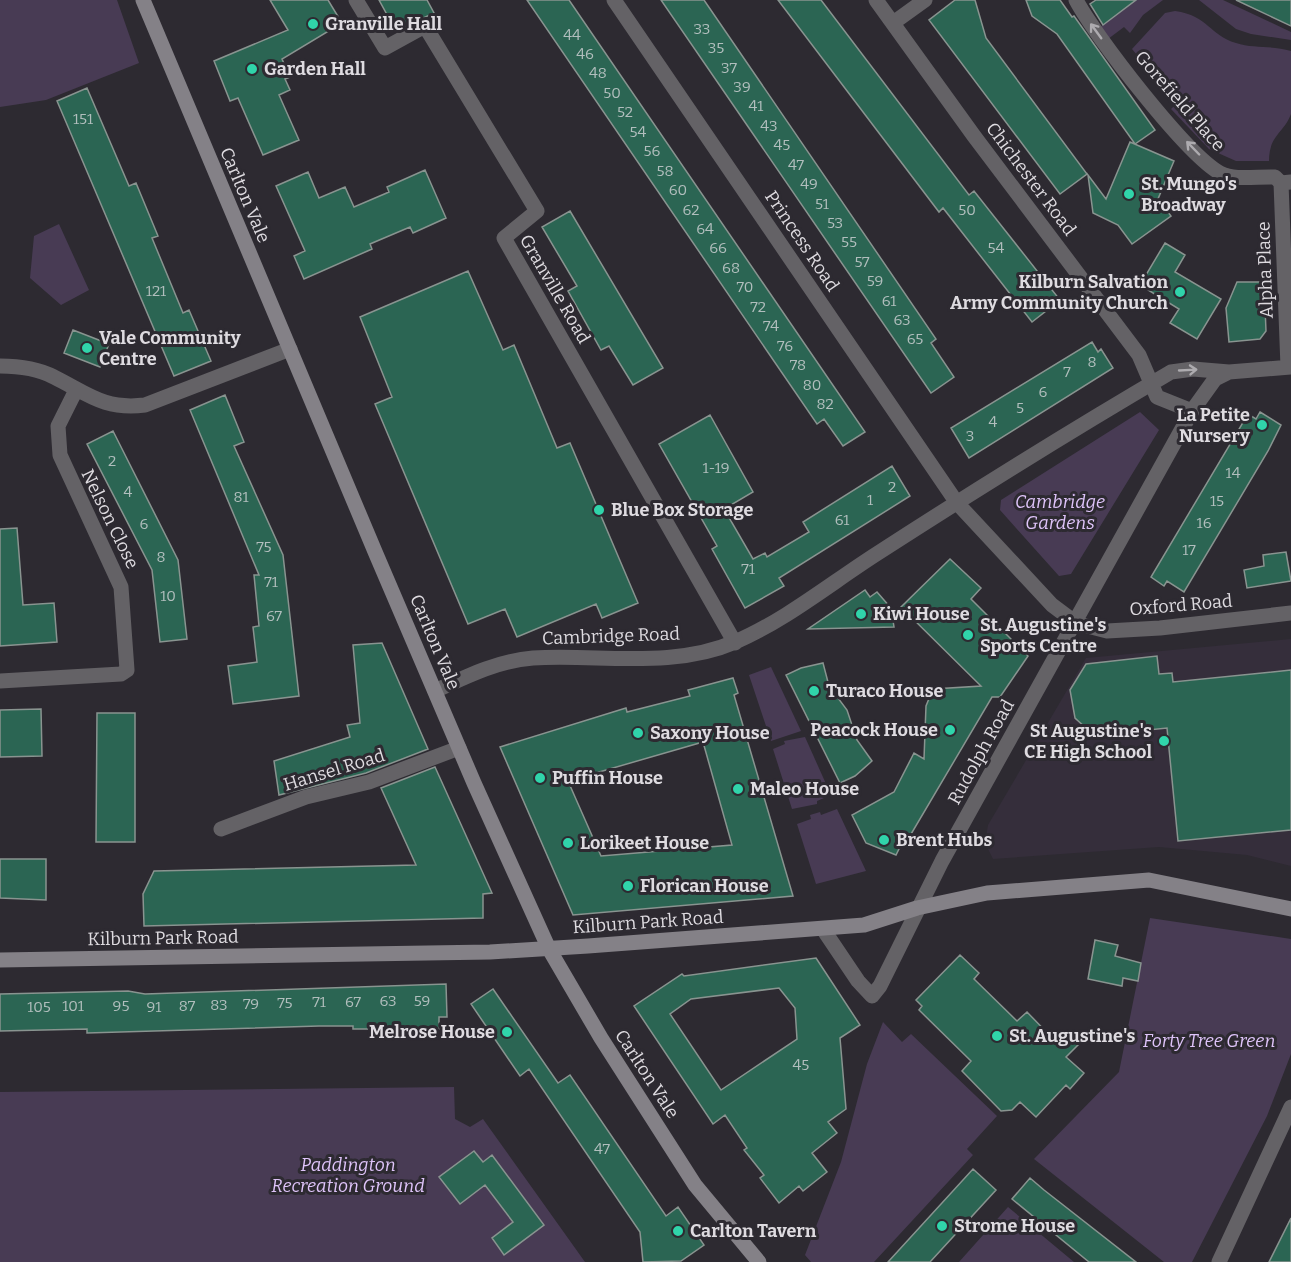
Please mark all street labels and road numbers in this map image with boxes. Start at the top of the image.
street label: Gorefield Place [1130,46,1230,156]
street label: Chichester Road [981,118,1081,240]
street label: Carlton Vale [215,144,275,246]
street label: Princess Road [760,186,844,296]
street label: Alpha Place [1252,221,1278,319]
street label: Granville Road [515,231,595,348]
street label: Nelson Close [76,466,144,572]
street label: Oxford Road [1129,590,1234,620]
street label: Carlton Vale [405,591,465,693]
street label: Cambridge Road [542,623,681,649]
street label: Rudolph Road [943,695,1019,808]
street label: Hansel Road [281,744,388,796]
street label: Kilburn Park Road [572,906,724,938]
street label: Kilburn Park Road [87,926,239,950]
street label: Carlton Vale [610,1026,684,1122]

